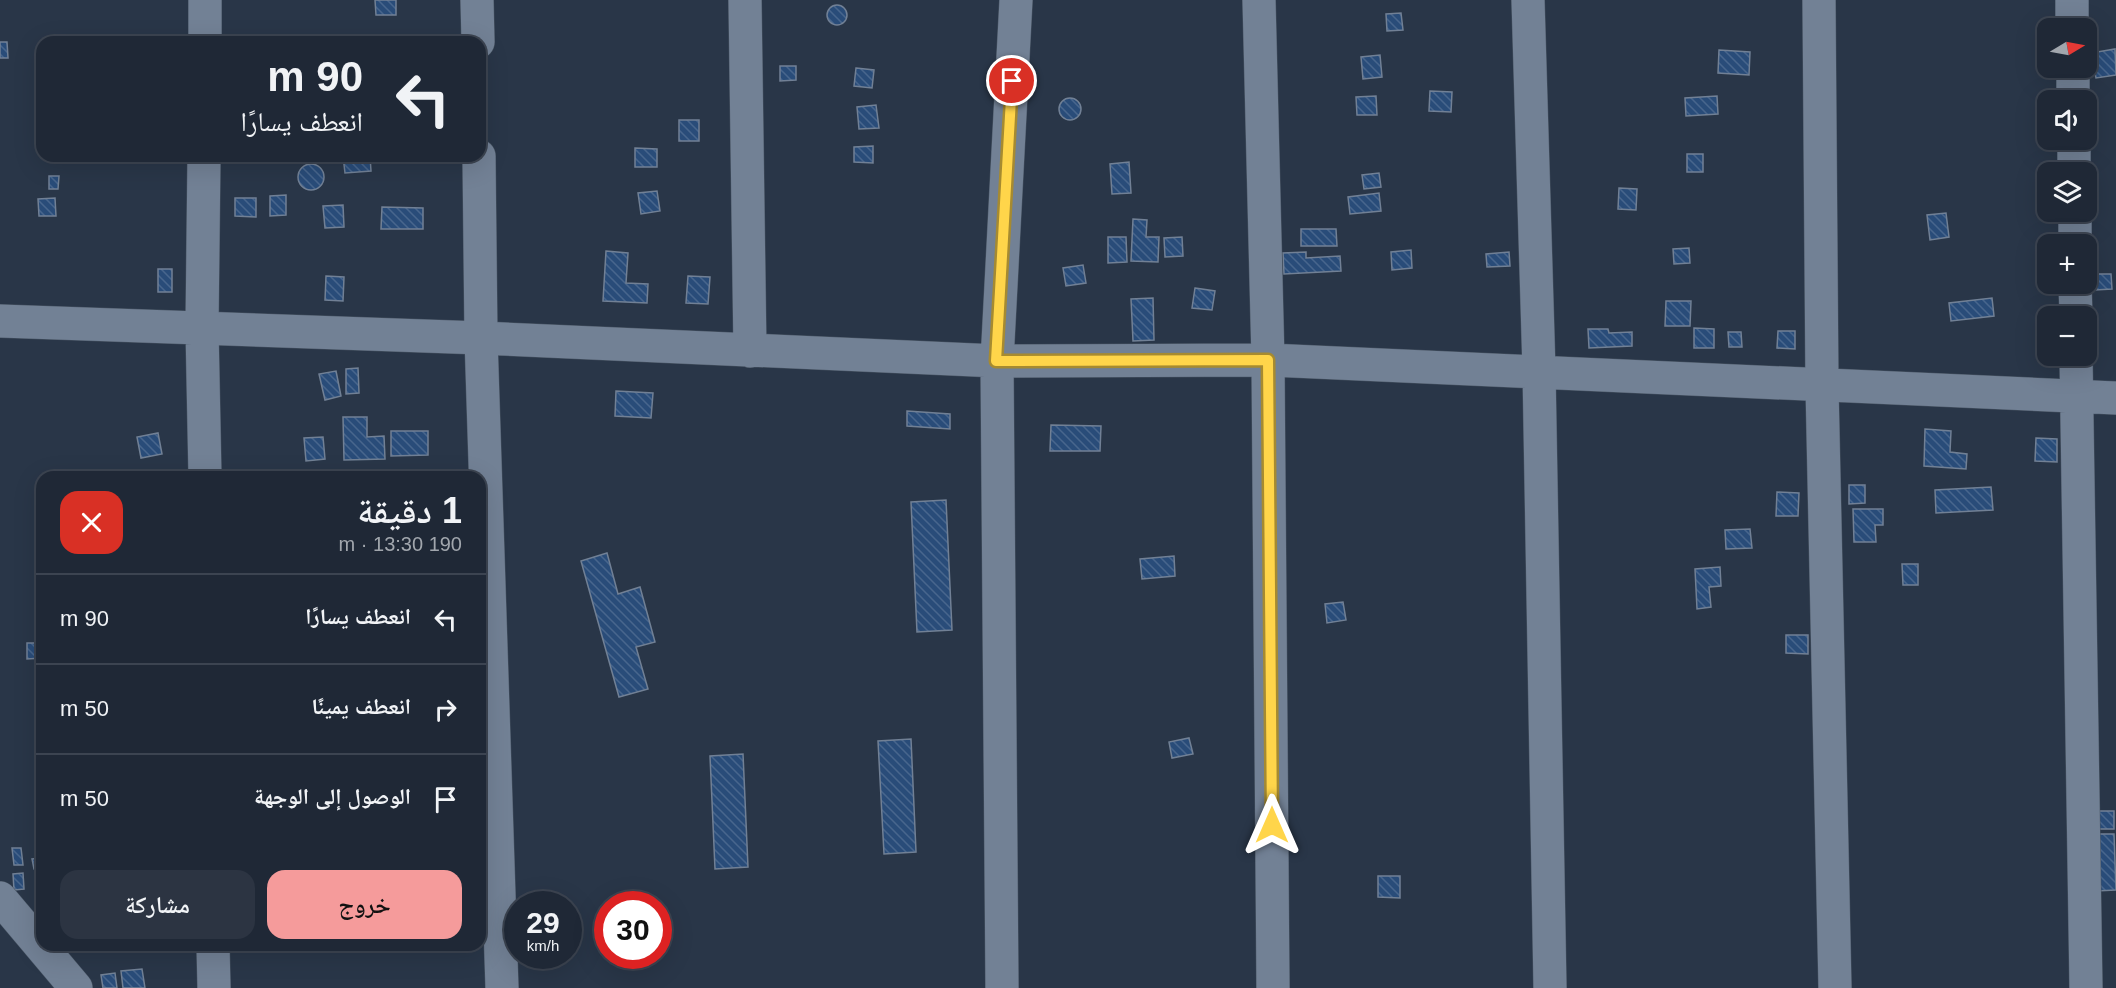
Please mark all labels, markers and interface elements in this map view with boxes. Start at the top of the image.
north arrow [2037,18,2097,78]
map controls [2037,18,2097,366]
text: 90 m [267,53,363,100]
pin [986,55,1037,106]
icon: left [384,60,462,138]
icon: arrive [995,64,1028,97]
button: sound [2037,90,2097,150]
text: انعطف يسارًا [241,107,363,137]
button: layers [2037,162,2097,222]
button: + [2037,234,2097,294]
button: − [2037,306,2097,366]
text: 1 دقيقة [357,490,462,531]
button: close [60,491,123,554]
text: 190 m · 13:30 [339,533,462,555]
icon: left [429,603,462,636]
text: انعطف يسارًا [305,604,411,629]
text: 90 m [60,606,109,631]
icon: right [429,693,462,726]
text: انعطف يمينًا [312,694,411,719]
text: 50 m [60,696,109,721]
icon: arrive [429,783,462,816]
text: الوصول إلى الوجهة [254,784,411,809]
text: 50 m [60,786,109,811]
position arrow [1240,793,1304,857]
button: مشاركة [60,870,255,939]
button: خروج [267,870,462,939]
speed limit sign: 30 [594,891,672,969]
text: 29 [526,906,560,939]
text: km/h [527,937,559,954]

